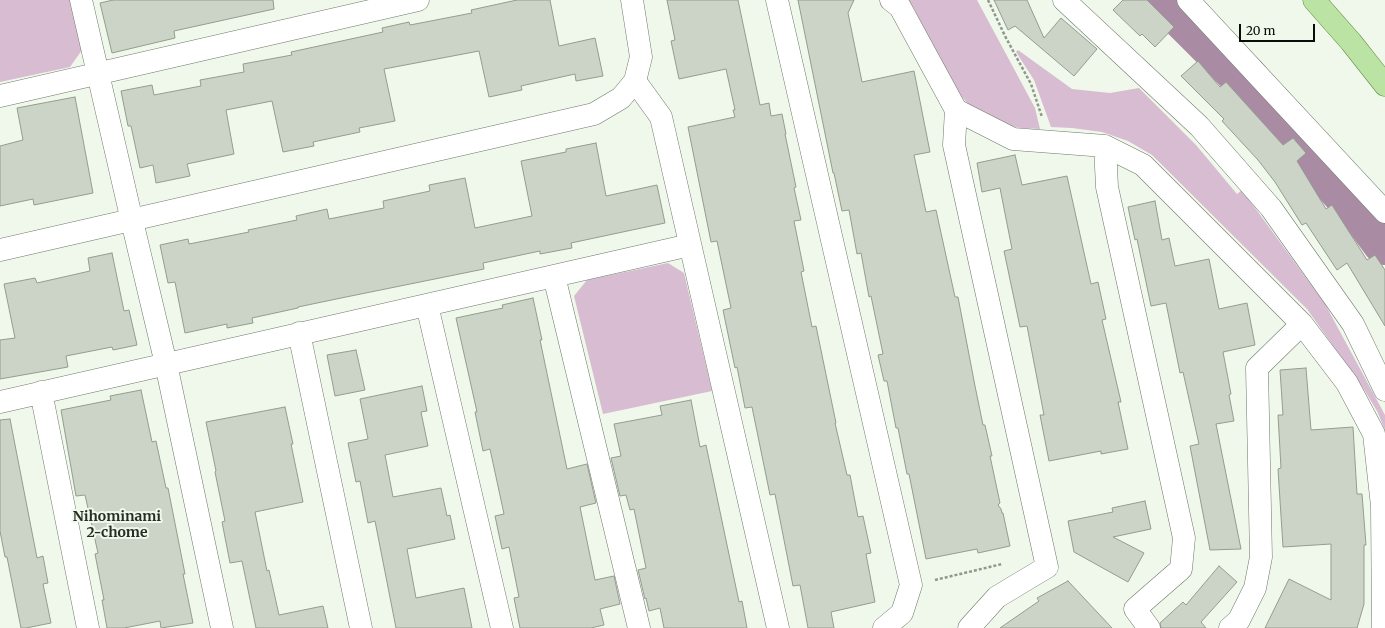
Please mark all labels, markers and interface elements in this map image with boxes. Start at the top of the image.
scale bar [1241,16,1317,42]
text: 20 m [1246,23,1275,38]
district label: Nihominami 2-chome [73,509,161,542]

